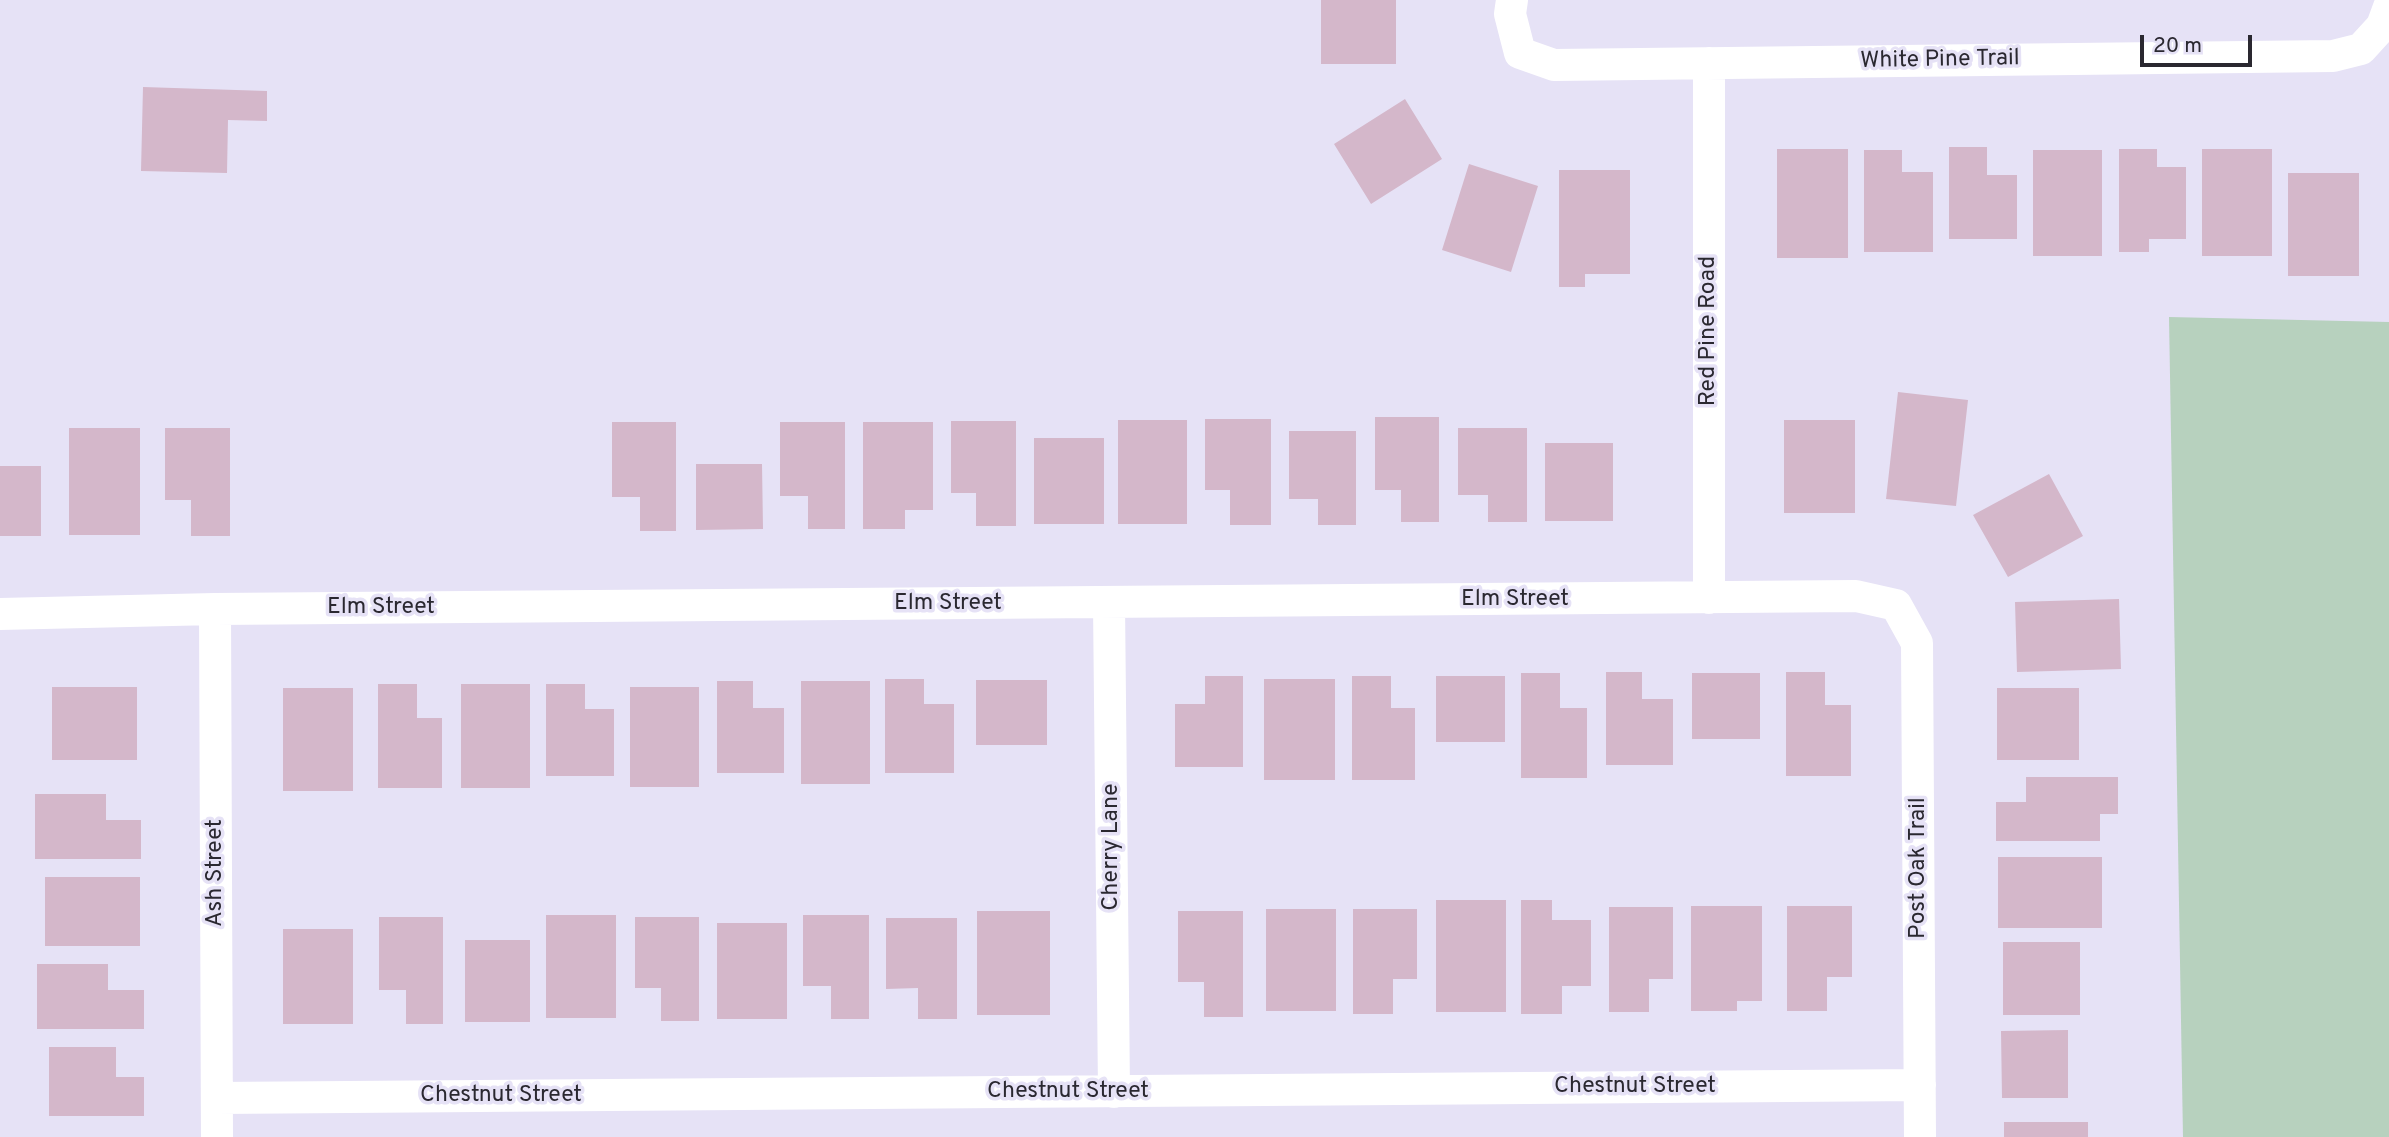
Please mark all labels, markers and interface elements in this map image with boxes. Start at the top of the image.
scale bar [2144,21,2256,65]
text: 20 m [2153,33,2202,60]
street label: White Pine Trail [1860,46,2020,76]
street label: Red Pine Road [1695,256,1723,406]
street label: Elm Street [1461,586,1569,614]
street label: Elm Street [894,590,1002,618]
street label: Elm Street [327,594,435,622]
street label: Cherry Lane [1098,783,1126,911]
street label: Post Oak Trail [1905,797,1933,939]
street label: Ash Street [202,819,230,927]
street label: Chestnut Street [1554,1073,1716,1101]
street label: Chestnut Street [987,1078,1149,1106]
street label: Chestnut Street [420,1082,582,1110]

